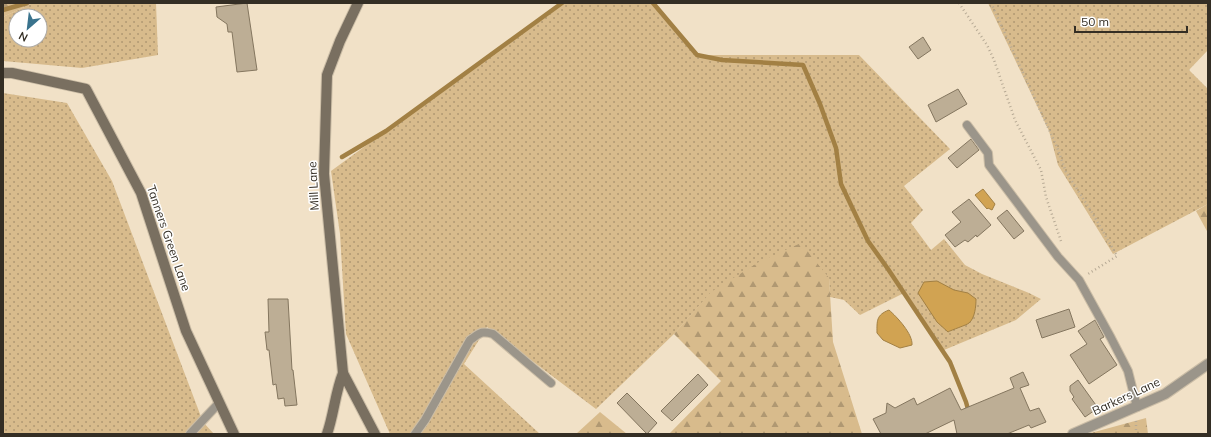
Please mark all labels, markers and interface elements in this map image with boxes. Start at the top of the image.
north arrow [8,8,48,48]
scale bar [1075,8,1187,34]
text: 50 m [1081,14,1109,29]
text: N [16,29,30,45]
street label: Mill Lane [304,161,322,211]
street label: Tanners Green Lane [144,183,194,293]
street label: Barkers Lane [1090,374,1162,418]

